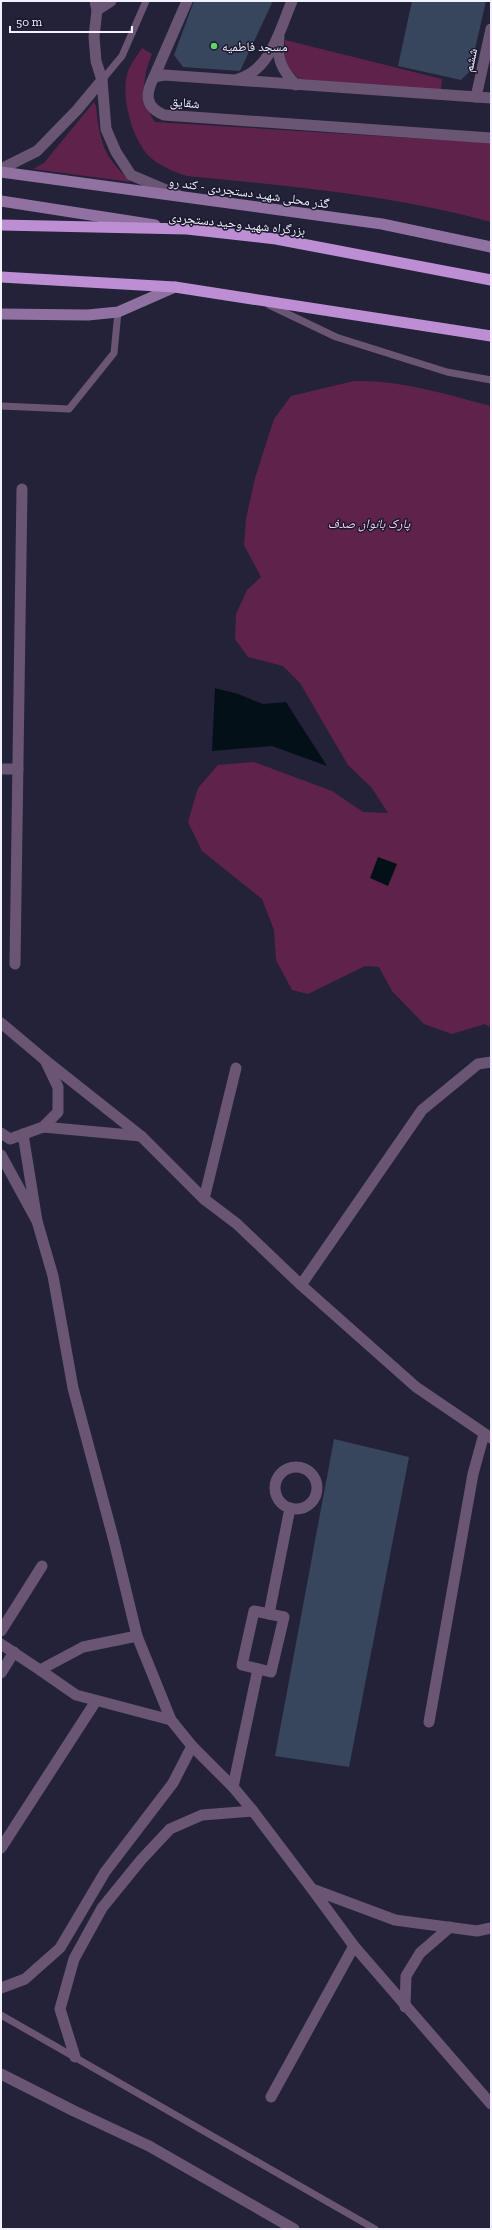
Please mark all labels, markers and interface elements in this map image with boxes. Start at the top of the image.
scale bar [10,8,132,34]
text: 50 m [16,15,43,29]
place label: مسجد فاطمیه [222,39,288,54]
marker: مسجد فاطمیه [209,41,219,51]
street label: ششم [461,47,481,74]
street label: شقایق [169,94,200,112]
street label: گذر محلی شهید دستجردی - کند رو [167,174,331,212]
street label: بزرگراه شهید وحید دستجردی [168,209,306,239]
park label: پارک بانوان صدف [328,516,411,532]

